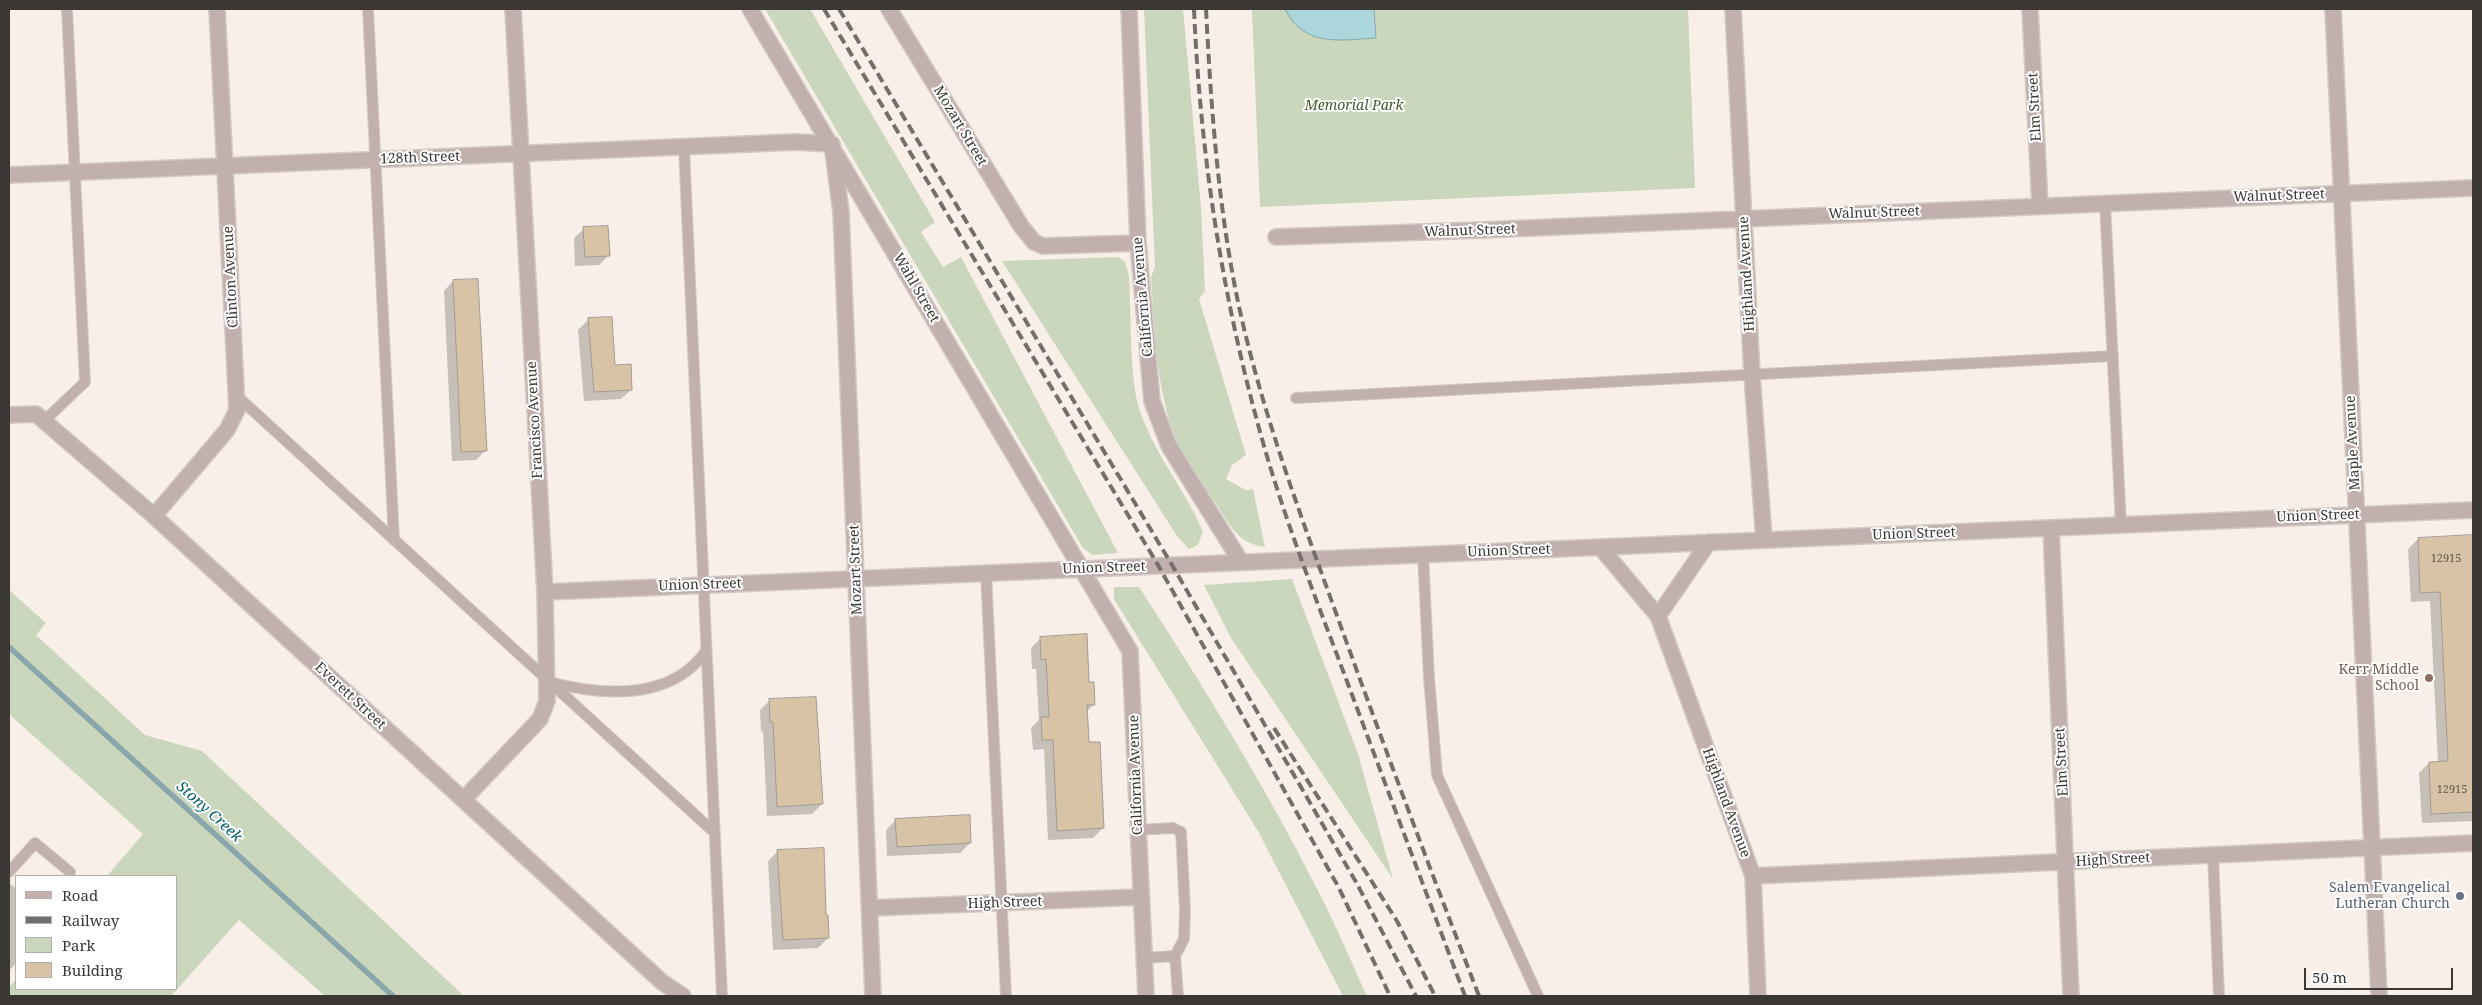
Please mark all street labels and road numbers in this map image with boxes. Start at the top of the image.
street label: Elm Street [2025,72,2045,142]
street label: Mozart Street [930,83,990,169]
street label: 128th Street [380,148,460,168]
street label: Walnut Street [2233,186,2325,206]
street label: Walnut Street [1828,203,1920,223]
street label: Highland Avenue [1736,216,1758,332]
street label: Walnut Street [1424,221,1516,241]
street label: Clinton Avenue [220,226,242,328]
street label: California Avenue [1129,236,1157,358]
street label: Wahl Street [889,250,943,326]
street label: Francisco Avenue [524,361,546,479]
street label: Maple Avenue [2342,395,2364,491]
street label: Union Street [2276,506,2360,526]
street label: Union Street [1872,524,1956,544]
street label: Mozart Street [846,525,866,615]
street label: Union Street [1467,541,1551,561]
street label: Union Street [1062,558,1146,578]
street label: Union Street [658,575,742,595]
street label: Everett Street [311,659,389,733]
street label: California Avenue [1126,715,1146,835]
street label: Elm Street [2052,727,2072,797]
street label: Highland Avenue [1698,746,1754,860]
street label: High Street [2075,850,2151,870]
street label: High Street [967,893,1043,913]

